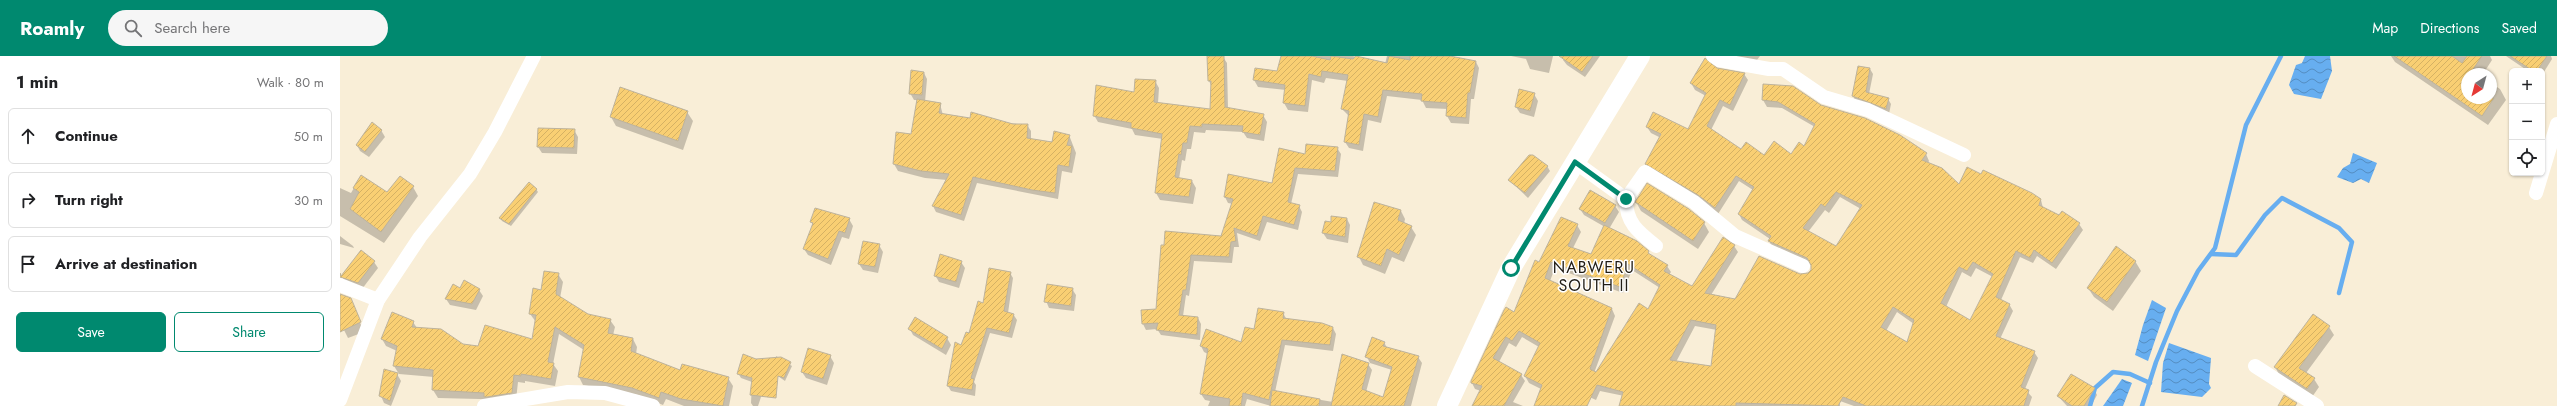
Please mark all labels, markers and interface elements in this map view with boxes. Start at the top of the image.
search box [108,10,388,46]
text: Roamly [20,15,84,42]
icon: search [122,17,144,39]
text: Search here [154,17,230,39]
text: Map [2372,18,2398,38]
text: Directions [2420,18,2480,38]
text: Saved [2502,18,2537,38]
north arrow [2461,68,2497,104]
map controls [2509,68,2545,176]
button: + [2509,68,2545,104]
text: 1 min [16,70,58,94]
text: Walk · 80 m [257,73,324,92]
button: − [2509,104,2545,140]
icon: ahead [17,125,39,147]
text: Continue [55,125,118,147]
text: 50 m [294,127,323,146]
button: locate [2509,140,2545,176]
icon: right [17,189,39,211]
text: Turn right [55,189,123,211]
route end [1617,190,1635,208]
text: 30 m [294,191,323,210]
icon: arrive [17,253,39,275]
text: Arrive at destination [55,253,197,275]
district label: NABWERU SOUTH II [1553,256,1635,297]
route start [1502,259,1520,277]
button: Save [16,312,166,352]
button: Share [174,312,324,352]

